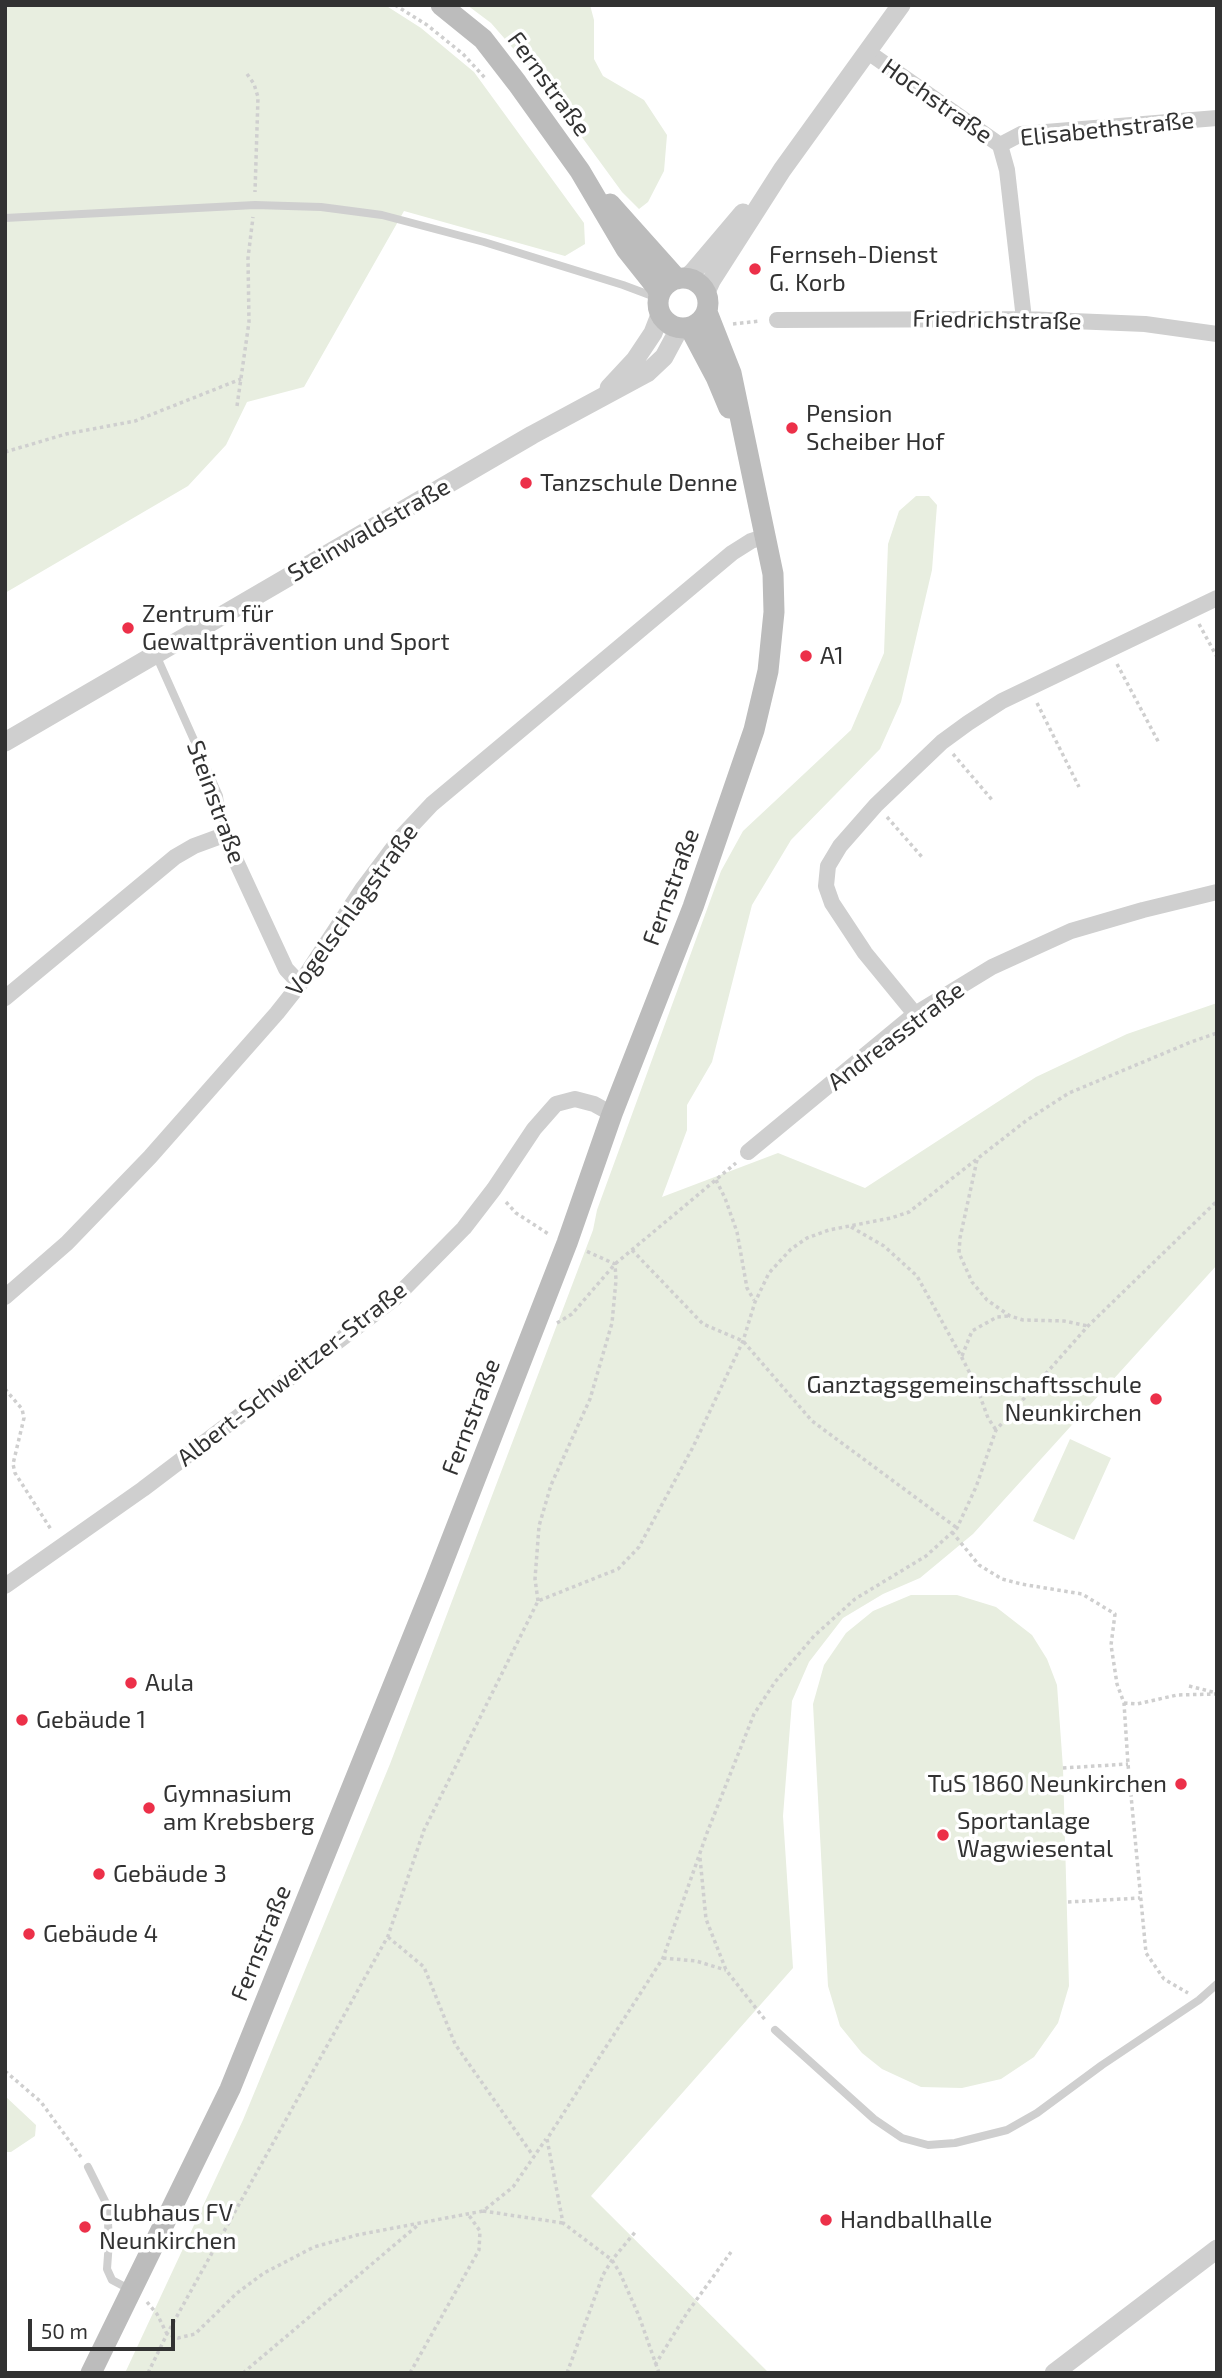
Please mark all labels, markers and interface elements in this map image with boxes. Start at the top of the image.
street label: Fernstraße [501,26,597,142]
street label: Hochstraße [876,52,998,150]
street label: Elisabethstraße [1019,106,1195,152]
place label: Fernseh-Dienst G. Korb [769,241,938,297]
marker: Fernseh-Dienst G. Korb [747,261,763,277]
street label: Friedrichstraße [912,304,1082,336]
place label: Pension Scheiber Hof [806,400,944,456]
marker: Pension Scheiber Hof [784,420,800,436]
place label: Tanzschule Denne [540,469,738,497]
street label: Steinwaldstraße [283,472,455,588]
marker: Tanzschule Denne [518,475,534,491]
place label: Zentrum für Gewaltprävention und Sport [142,600,450,656]
marker: Zentrum für Gewaltprävention und Sport [120,620,136,636]
place label: A1 [820,642,844,670]
marker: A1 [798,648,814,664]
street label: Steinstraße [180,737,252,867]
street label: Vogelschlagstraße [280,818,424,1002]
street label: Fernstraße [637,825,705,949]
street label: Andreasstraße [822,975,970,1097]
street label: Albert-Schweitzer-Straße [172,1276,412,1472]
street label: Fernstraße [436,1355,506,1479]
place label: Ganztagsgemeinschaftsschule Neunkirchen [807,1371,1142,1427]
marker: Ganztagsgemeinschaftsschule Neunkirchen [1148,1391,1164,1407]
place label: Aula [145,1669,194,1697]
marker: Aula [123,1675,139,1691]
place label: Gebäude 1 [36,1706,146,1734]
marker: Gebäude 1 [14,1712,30,1728]
place label: TuS 1860 Neunkirchen [928,1770,1167,1798]
marker: TuS 1860 Neunkirchen [1173,1776,1189,1792]
place label: Gymnasium am Krebsberg [163,1780,314,1836]
marker: Gymnasium am Krebsberg [141,1800,157,1816]
place label: Sportanlage Wagwiesental [957,1807,1113,1863]
marker: Sportanlage Wagwiesental [935,1827,951,1843]
place label: Gebäude 3 [113,1860,227,1888]
marker: Gebäude 3 [91,1866,107,1882]
street label: Fernstraße [225,1881,297,2005]
place label: Gebäude 4 [43,1920,158,1948]
marker: Gebäude 4 [21,1926,37,1942]
place label: Clubhaus FV Neunkirchen [99,2199,236,2255]
place label: Handballhalle [840,2206,992,2234]
marker: Handballhalle [818,2212,834,2228]
marker: Clubhaus FV Neunkirchen [77,2219,93,2235]
scale bar [32,2304,178,2348]
text: 50 m [41,2318,88,2343]

